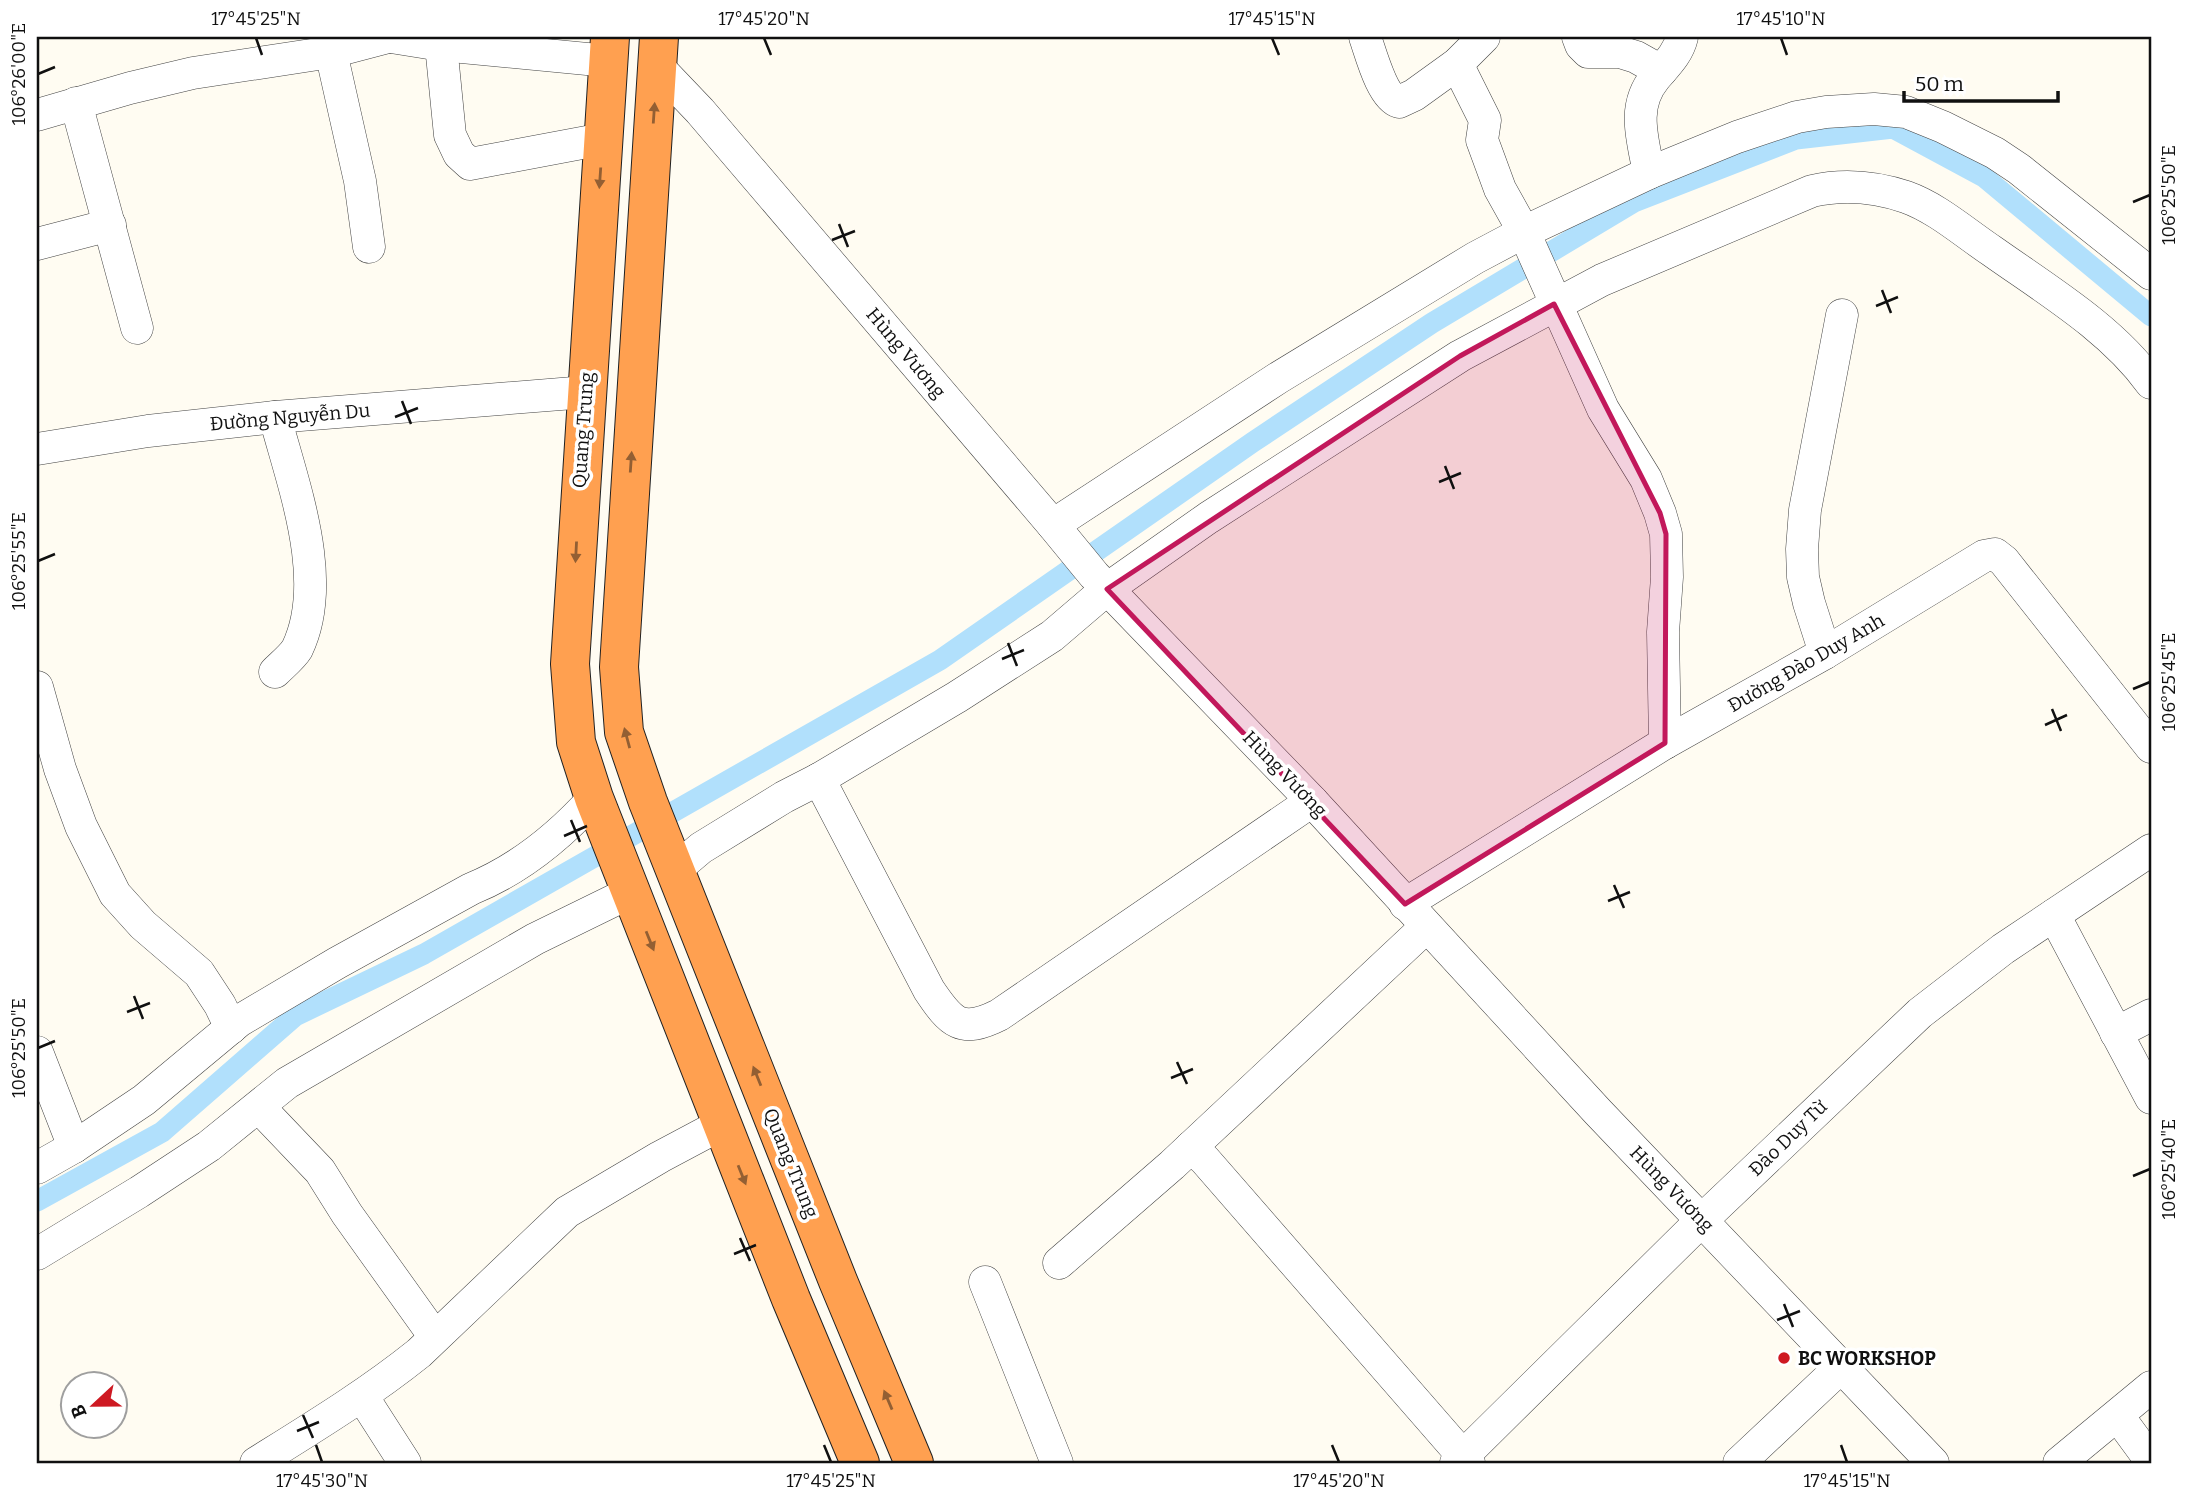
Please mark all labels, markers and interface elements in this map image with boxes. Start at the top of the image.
text: 17°45'25"N [211,8,301,30]
text: 17°45'20"N [718,8,810,30]
text: 17°45'15"N [1228,8,1316,30]
text: 17°45'10"N [1736,8,1826,30]
text: 106°26'00"E [8,23,30,125]
scale bar [1904,60,2058,104]
text: 50 m [1915,71,1964,97]
one-way arrow [649,102,660,124]
text: 106°25'50"E [2158,145,2180,245]
one-way arrow [595,167,606,189]
street label: Hùng Vương [861,303,951,403]
street label: Quang Trung [567,371,599,489]
street label: Đường Nguyễn Du [209,399,371,435]
one-way arrow [626,451,637,473]
text: 106°25'55"E [8,512,30,610]
one-way arrow [570,541,581,563]
street label: Đường Đào Duy Anh [1724,609,1889,717]
text: 106°25'45"E [2158,633,2180,731]
street label: Hùng Vương [1238,726,1332,822]
one-way arrow [621,727,631,748]
one-way arrow [644,930,655,951]
text: 106°25'50"E [8,998,30,1098]
one-way arrow [751,1065,762,1086]
street label: Đào Duy Từ [1744,1095,1832,1181]
street label: Quang Trung [759,1105,824,1222]
text: 106°25'40"E [2158,1119,2180,1219]
street label: Hùng Vương [1625,1141,1719,1237]
one-way arrow [737,1165,748,1186]
place label: BC WORKSHOP [1798,1347,1936,1370]
marker: BC WORKSHOP [1776,1350,1792,1366]
north arrow [60,1370,130,1440]
one-way arrow [882,1390,893,1411]
text: B [66,1401,92,1421]
text: 17°45'30"N [276,1470,368,1492]
text: 17°45'25"N [786,1470,876,1492]
text: 17°45'20"N [1293,1470,1385,1492]
text: 17°45'15"N [1803,1470,1891,1492]

